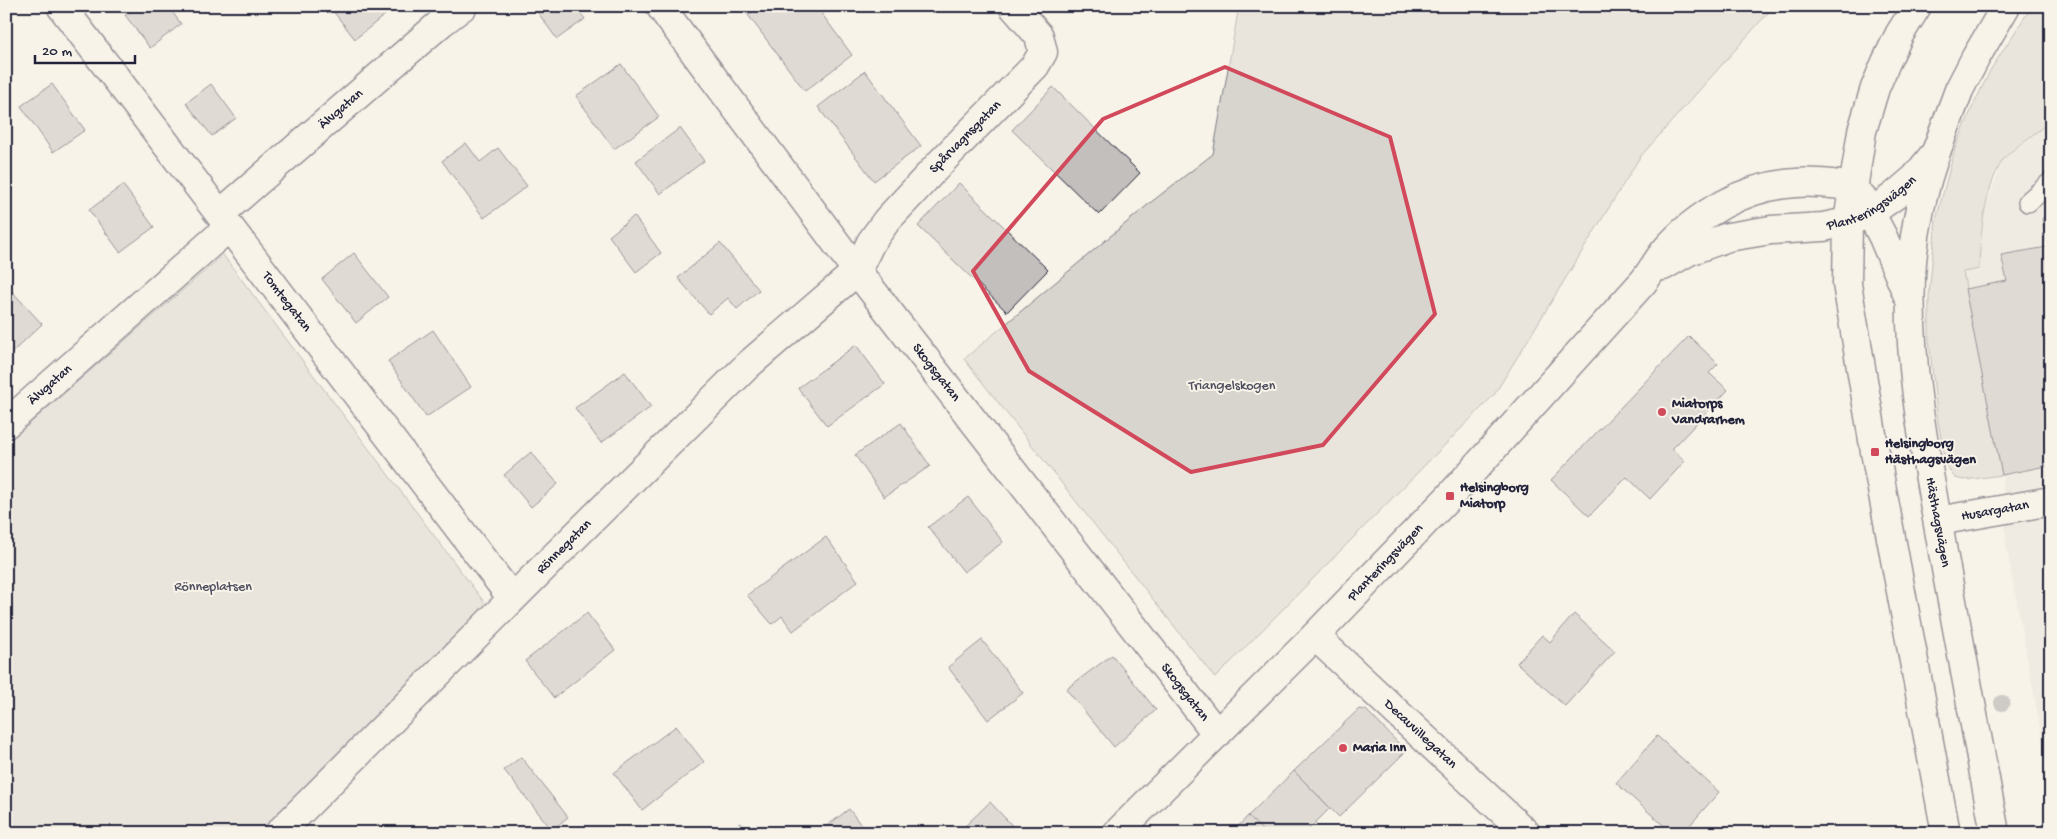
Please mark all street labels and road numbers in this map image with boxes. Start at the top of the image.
street label: Älvgatan [315,85,367,133]
street label: Spårvagnsgatan [926,97,1005,177]
street label: Planteringsvägen [1824,172,1920,235]
street label: Tomtegatan [257,268,315,336]
street label: Skogsgatan [908,340,964,405]
street label: Älvgatan [25,361,76,409]
street label: Hästhagsvägen [1921,476,1954,569]
street label: Husargatan [1960,497,2031,525]
street label: Rönnegatan [533,516,596,578]
street label: Planteringsvägen [1343,520,1427,606]
street label: Skogsgatan [1157,660,1213,725]
street label: Decauvillegatan [1379,695,1461,773]

